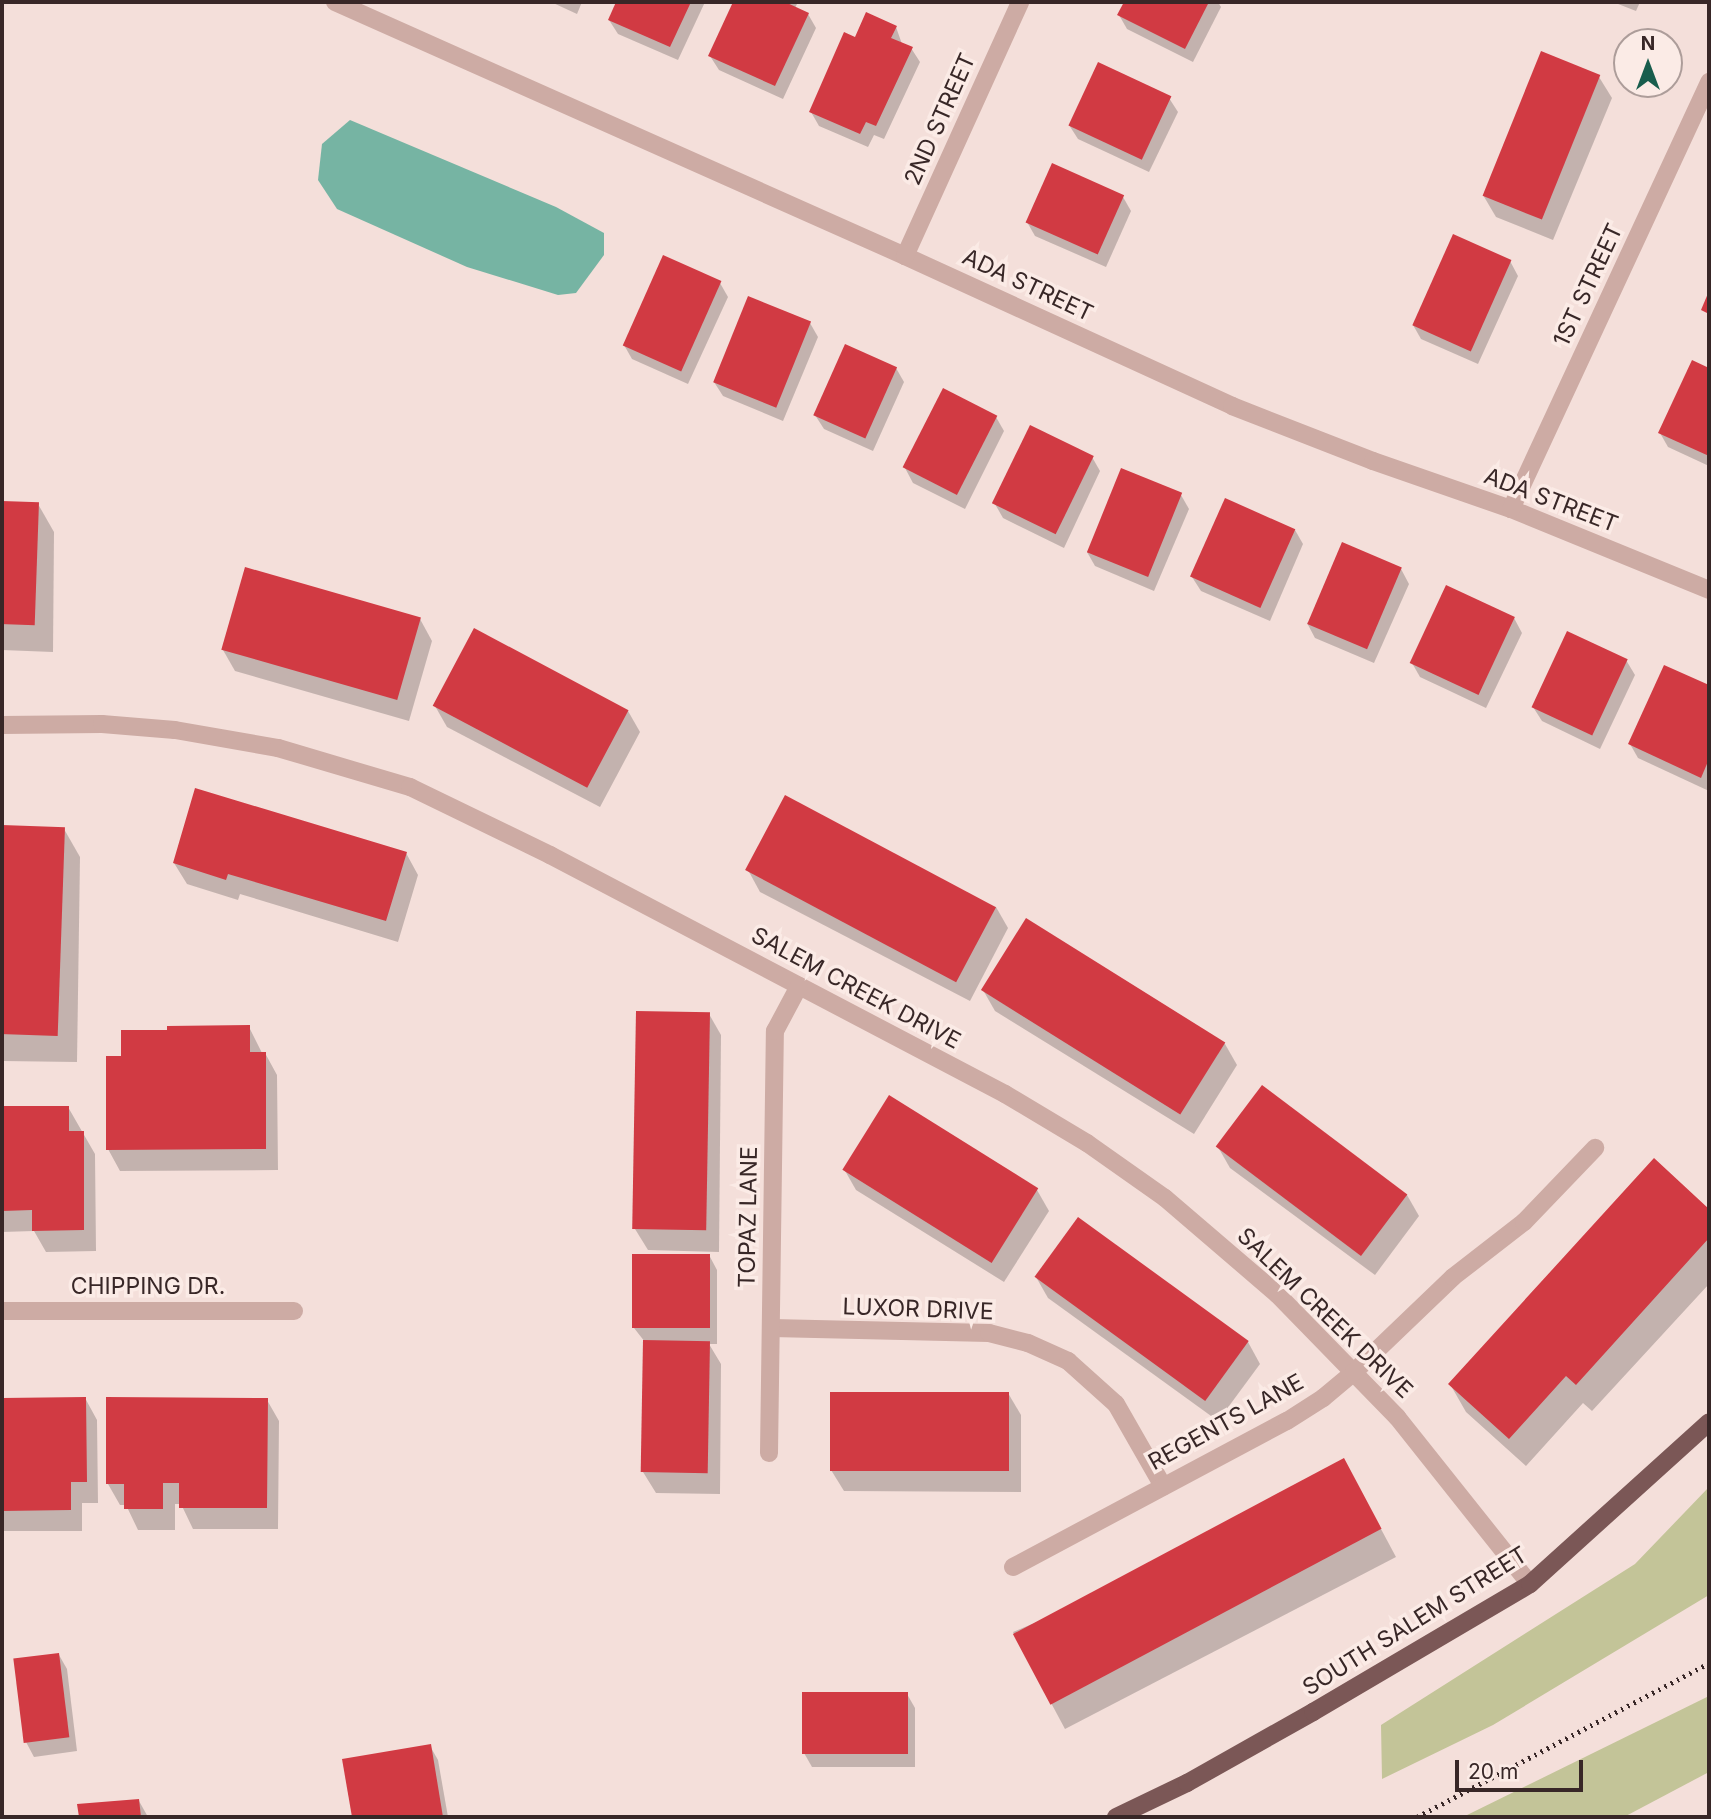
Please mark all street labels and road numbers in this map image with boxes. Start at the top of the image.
street label: 2ND STREET [899,49,981,189]
street label: 1ST STREET [1548,219,1628,351]
street label: ADA STREET [958,243,1098,327]
street label: ADA STREET [1480,462,1622,538]
street label: SALEM CREEK DRIVE [747,921,965,1055]
street label: TOPAZ LANE [733,1146,763,1288]
street label: SALEM CREEK DRIVE [1232,1222,1418,1404]
street label: CHIPPING DR. [71,1272,225,1300]
street label: LUXOR DRIVE [842,1293,994,1325]
street label: REGENTS LANE [1144,1368,1308,1476]
street label: SOUTH SALEM STREET [1298,1541,1532,1701]

